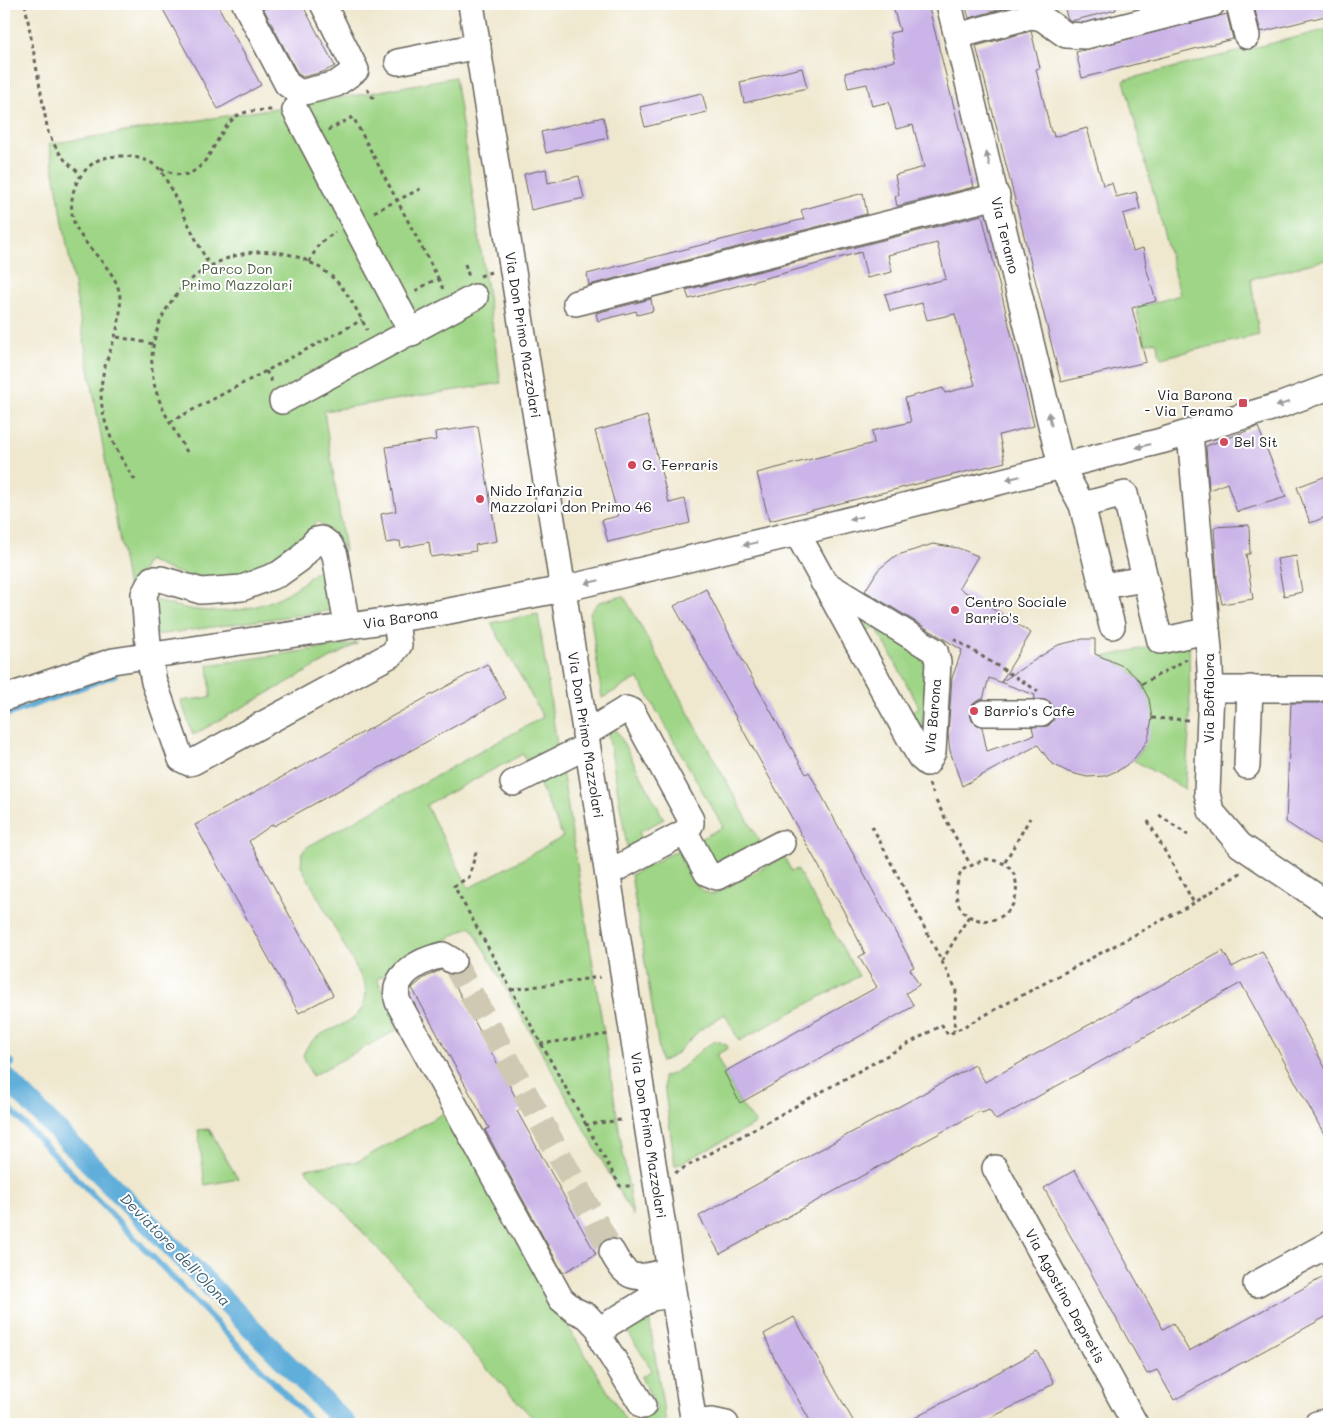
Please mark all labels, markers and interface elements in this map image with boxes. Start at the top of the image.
one-way arrow [984,151,992,166]
street label: Via Teramo [987,195,1024,275]
street label: Via Don Primo Mazzolari [501,250,546,419]
park label: Parco Don Primo Mazzolari [181,259,293,294]
place label: Via Barona - Via Teramo [1144,385,1233,420]
marker: Via Barona - Via Teramo [1237,397,1249,409]
one-way arrow [1276,401,1291,408]
one-way arrow [1046,411,1054,426]
place label: Bel Sit [1234,432,1278,451]
marker: Bel Sit [1218,436,1230,448]
one-way arrow [1135,442,1150,450]
place label: G. Ferraris [642,455,718,474]
marker: G. Ferraris [626,459,638,471]
one-way arrow [1006,474,1021,482]
place label: Nido Infanzia Mazzolari don Primo 46 [490,481,652,516]
marker: Nido Infanzia Mazzolari don Primo 46 [474,493,486,505]
one-way arrow [848,514,863,522]
one-way arrow [742,540,757,548]
one-way arrow [584,578,599,586]
place label: Centro Sociale Barrio's [965,592,1067,627]
street label: Via Barona [362,603,440,633]
marker: Centro Sociale Barrio's [949,604,961,616]
street label: Via Don Primo Mazzolari [564,651,609,819]
street label: Via Boffalora [1199,653,1218,743]
street label: Via Barona [920,677,945,754]
place label: Barrio's Cafe [984,701,1075,720]
marker: Barrio's Cafe [968,705,980,717]
street label: Via Don Primo Mazzolari [627,1051,672,1220]
water label: Deviatore dell'Olona [116,1188,235,1310]
street label: Via Agostino Depretis [1021,1225,1110,1366]

